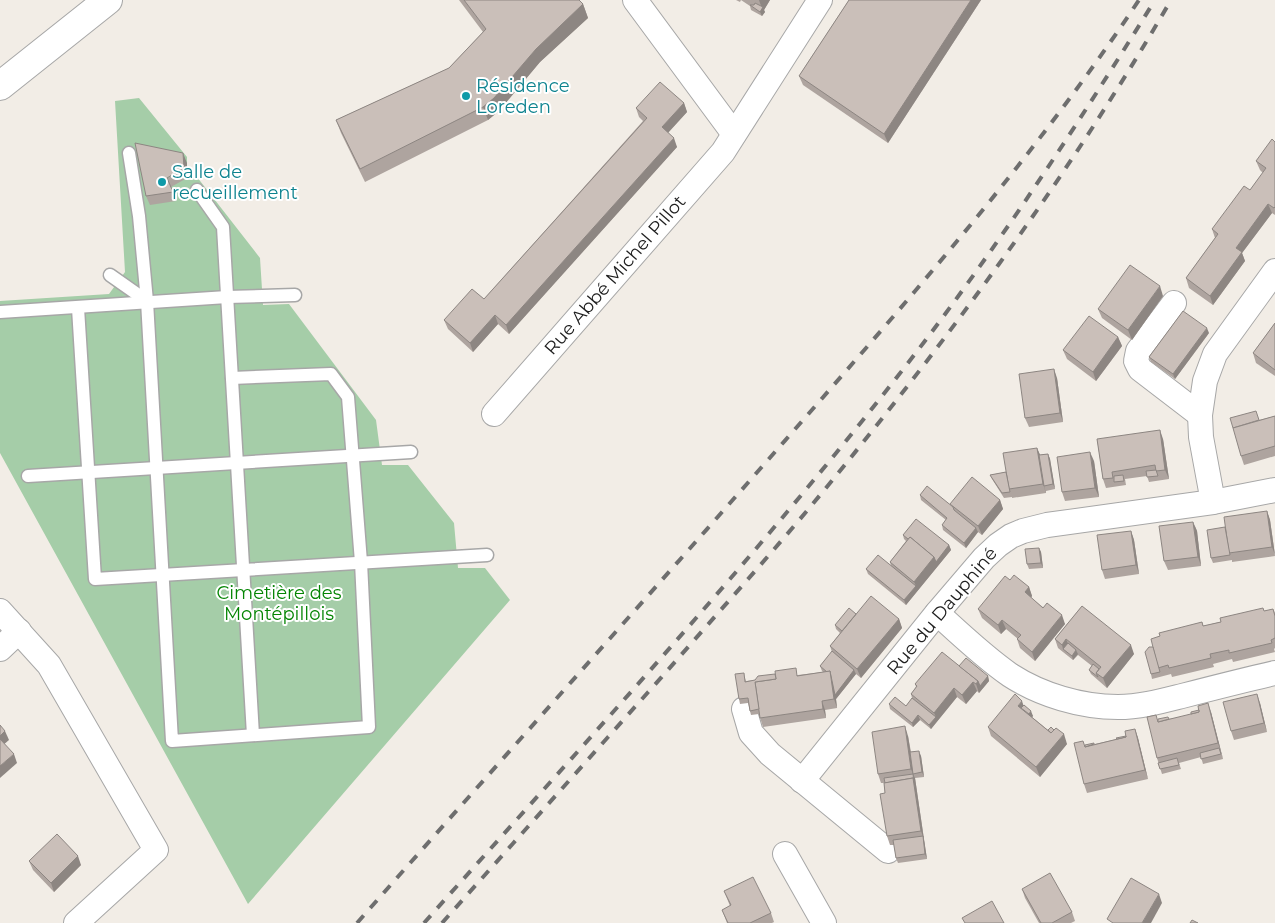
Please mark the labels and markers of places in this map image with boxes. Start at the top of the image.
place label: Résidence Loreden [476,75,570,118]
marker: Résidence Loreden [460,90,472,102]
place label: Salle de recueillement [172,161,298,204]
marker: Salle de recueillement [156,176,168,188]

